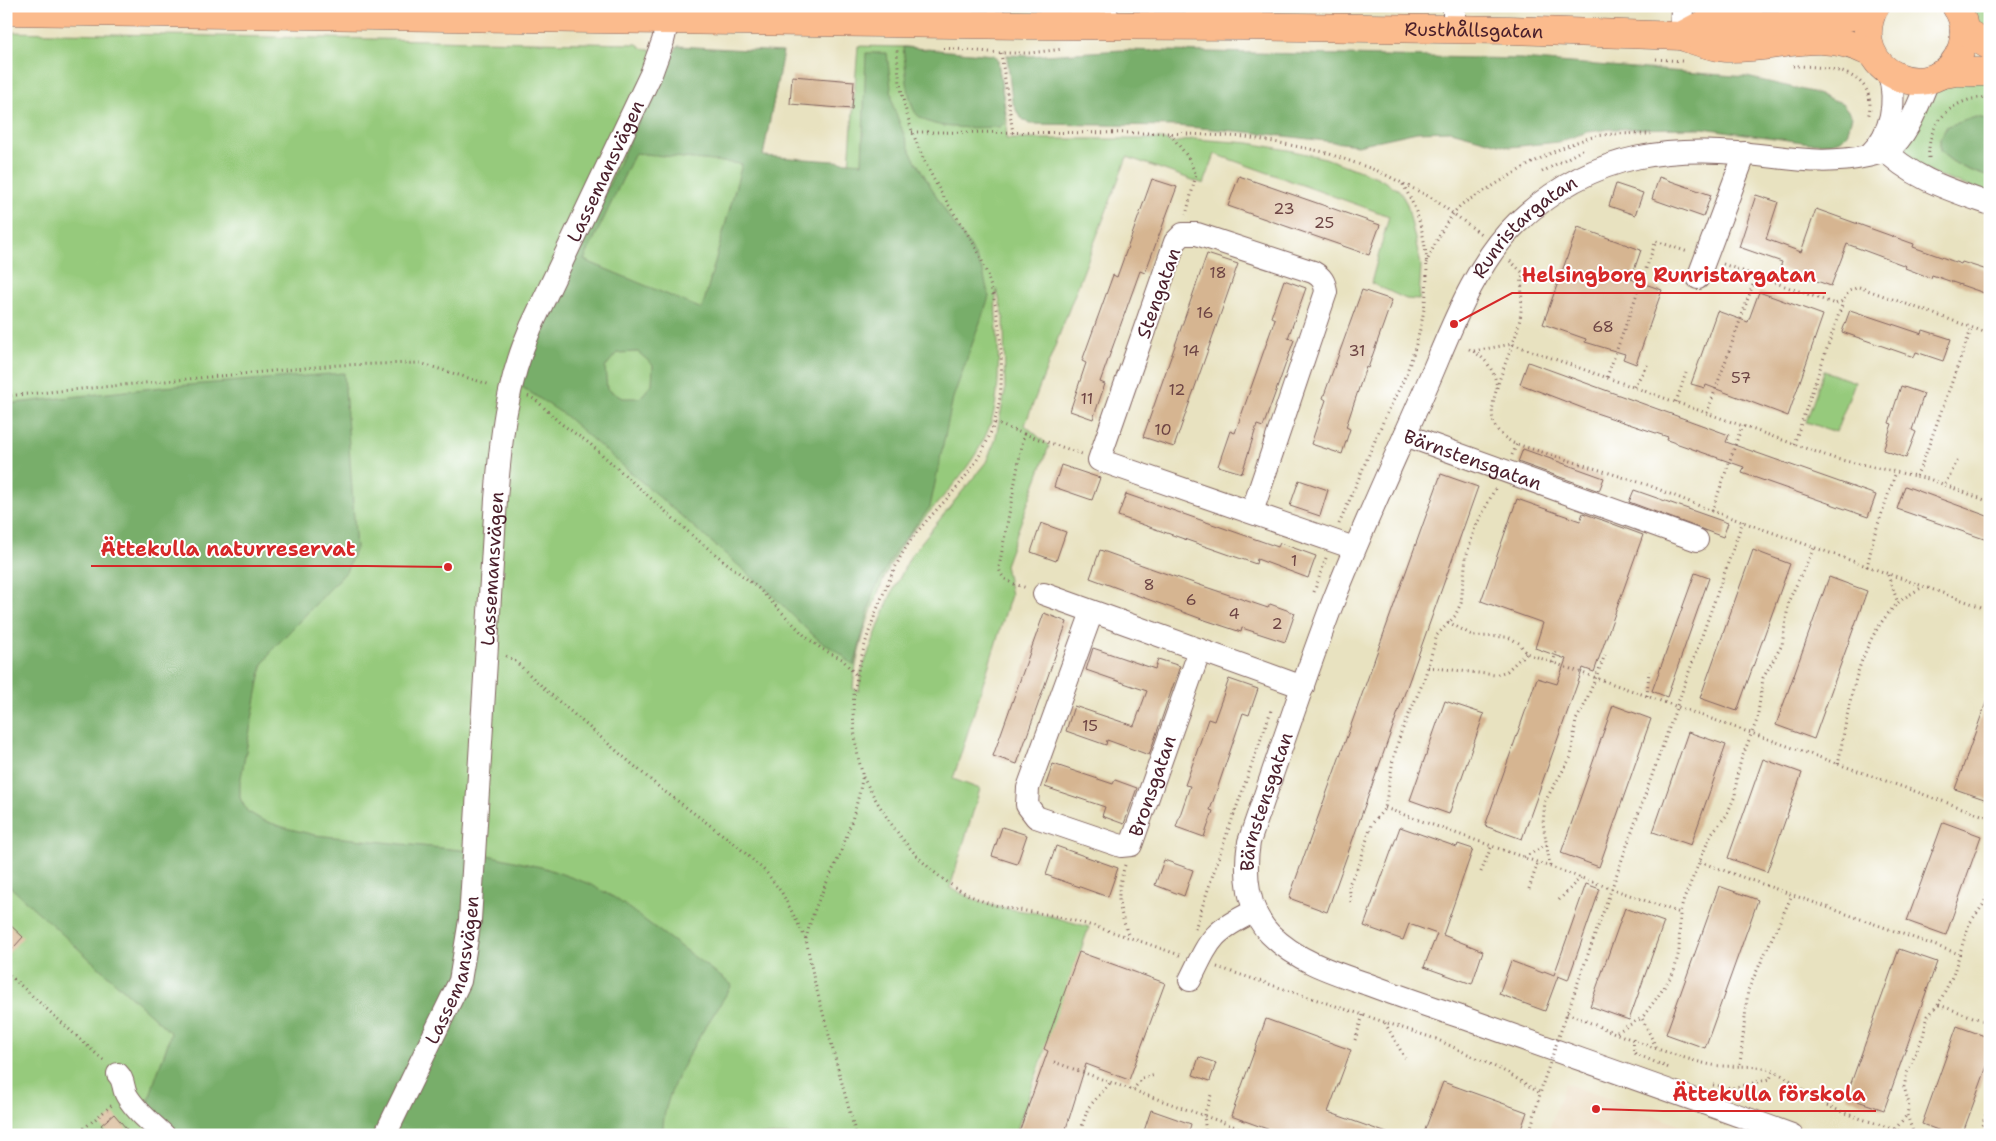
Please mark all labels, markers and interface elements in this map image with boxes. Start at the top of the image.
street label: Rusthållsgatan [1404,16,1544,44]
street label: Lassemansvägen [561,96,650,246]
street label: Runristargatan [1467,170,1582,283]
house number: 23 [1273,198,1295,219]
house number: 25 [1314,212,1334,233]
street label: Stengatan [1131,244,1186,342]
callout: Helsingborg Runristargatan [1512,258,1826,293]
house number: 18 [1209,262,1227,283]
text: Helsingborg Runristargatan [1522,262,1816,288]
house number: 16 [1196,302,1214,323]
house number: 68 [1592,316,1614,337]
house number: 14 [1182,340,1200,361]
house number: 31 [1348,340,1366,361]
house number: 57 [1731,367,1751,388]
house number: 12 [1168,379,1186,400]
house number: 11 [1081,388,1093,409]
house number: 10 [1154,419,1172,440]
street label: Bärnstensgatan [1400,424,1545,496]
street label: Lassemansvägen [475,491,510,647]
callout: Ättekulla naturreservat [91,531,366,566]
text: Ättekulla naturreservat [101,536,356,562]
house number: 1 [1291,550,1297,571]
house number: 8 [1143,574,1155,595]
house number: 6 [1185,589,1197,610]
house number: 4 [1228,603,1240,624]
house number: 2 [1271,613,1283,634]
house number: 15 [1082,715,1098,736]
street label: Bärnstensgatan [1235,729,1299,871]
street label: Bronsgatan [1123,732,1182,840]
street label: Lassemansvägen [419,895,484,1048]
callout: Ättekulla förskola [1663,1076,1876,1111]
text: Ättekulla förskola [1672,1081,1866,1107]

